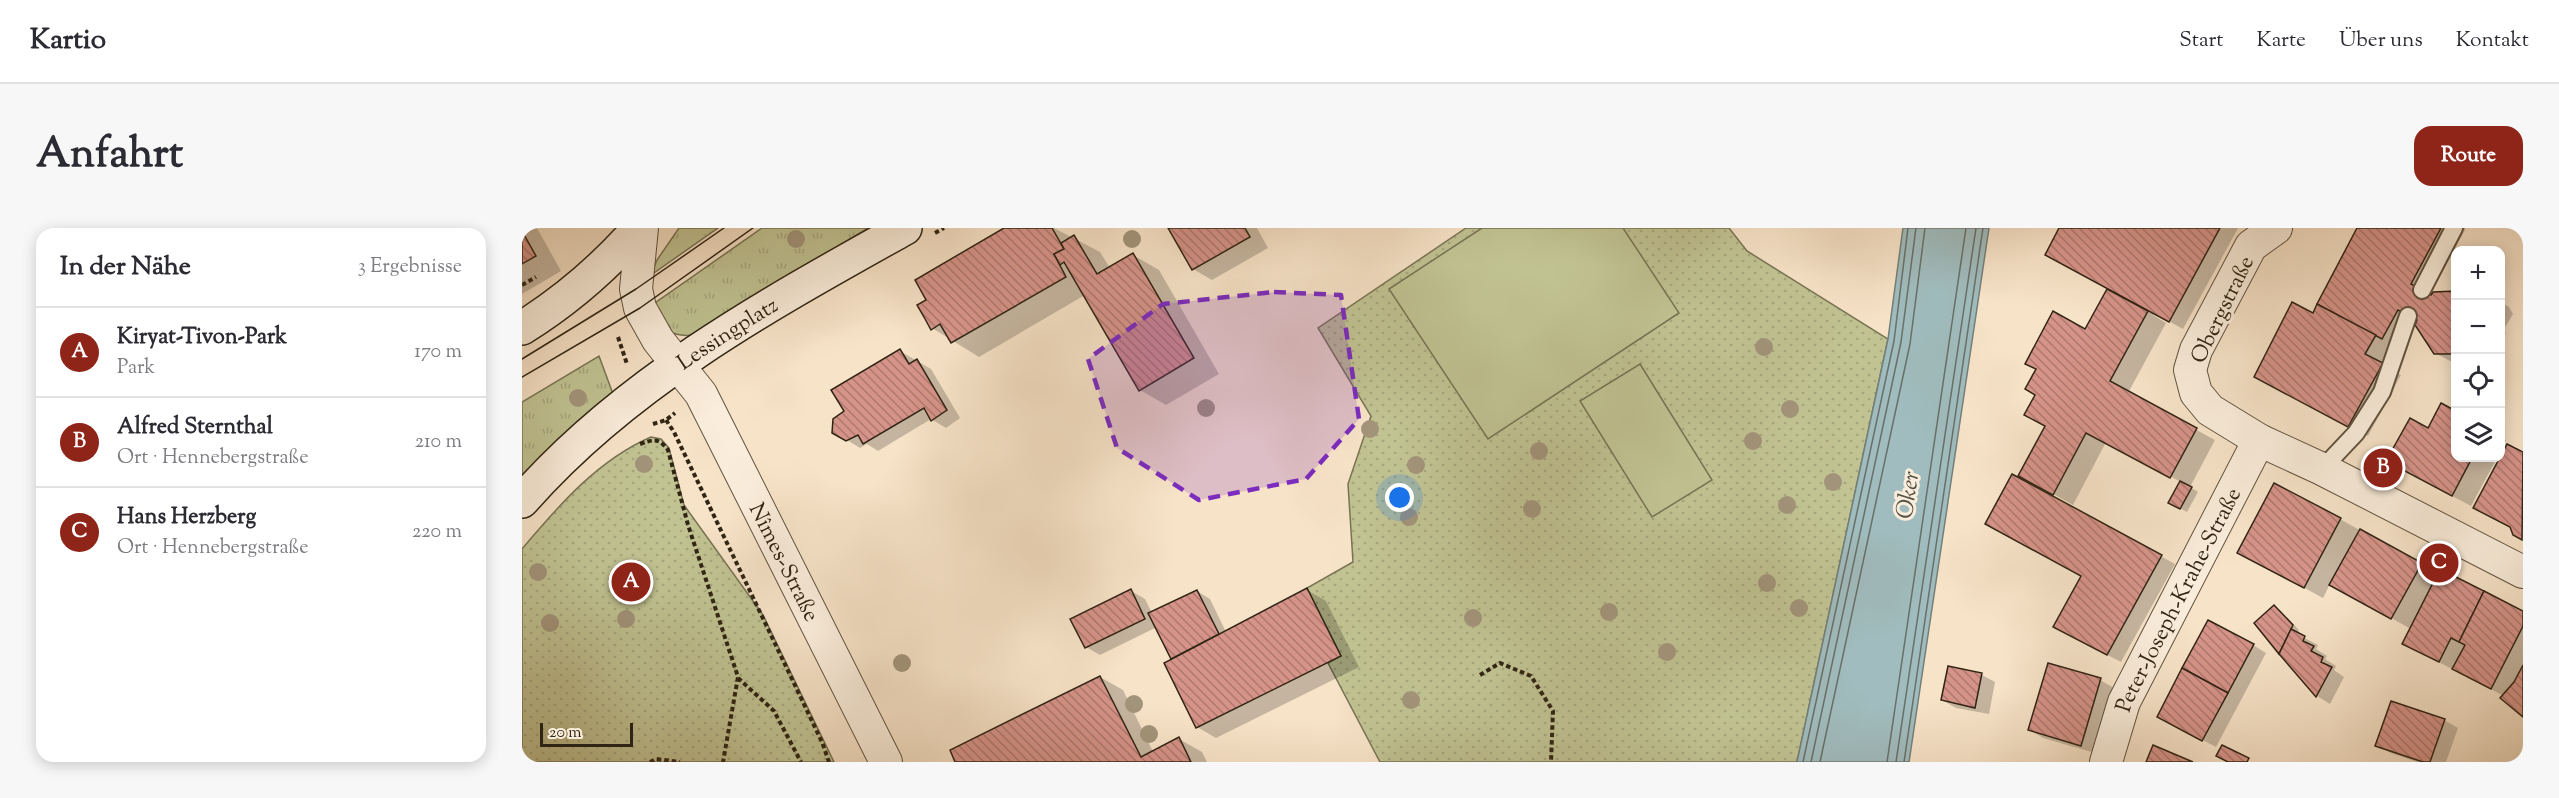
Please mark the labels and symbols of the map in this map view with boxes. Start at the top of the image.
street label: Obergstraße [2184,251,2264,370]
street label: Lessingplatz [671,291,785,380]
pin: B [2364,446,2402,490]
water label: Oker [1888,469,1930,522]
your location [1385,483,1414,512]
street label: Peter-Joseph-Krahe-Straße [2109,483,2251,716]
street label: Nîmes-Straße [739,498,826,628]
pin: C [2420,540,2458,586]
pin: A [612,560,650,604]
scale bar [540,720,633,748]

